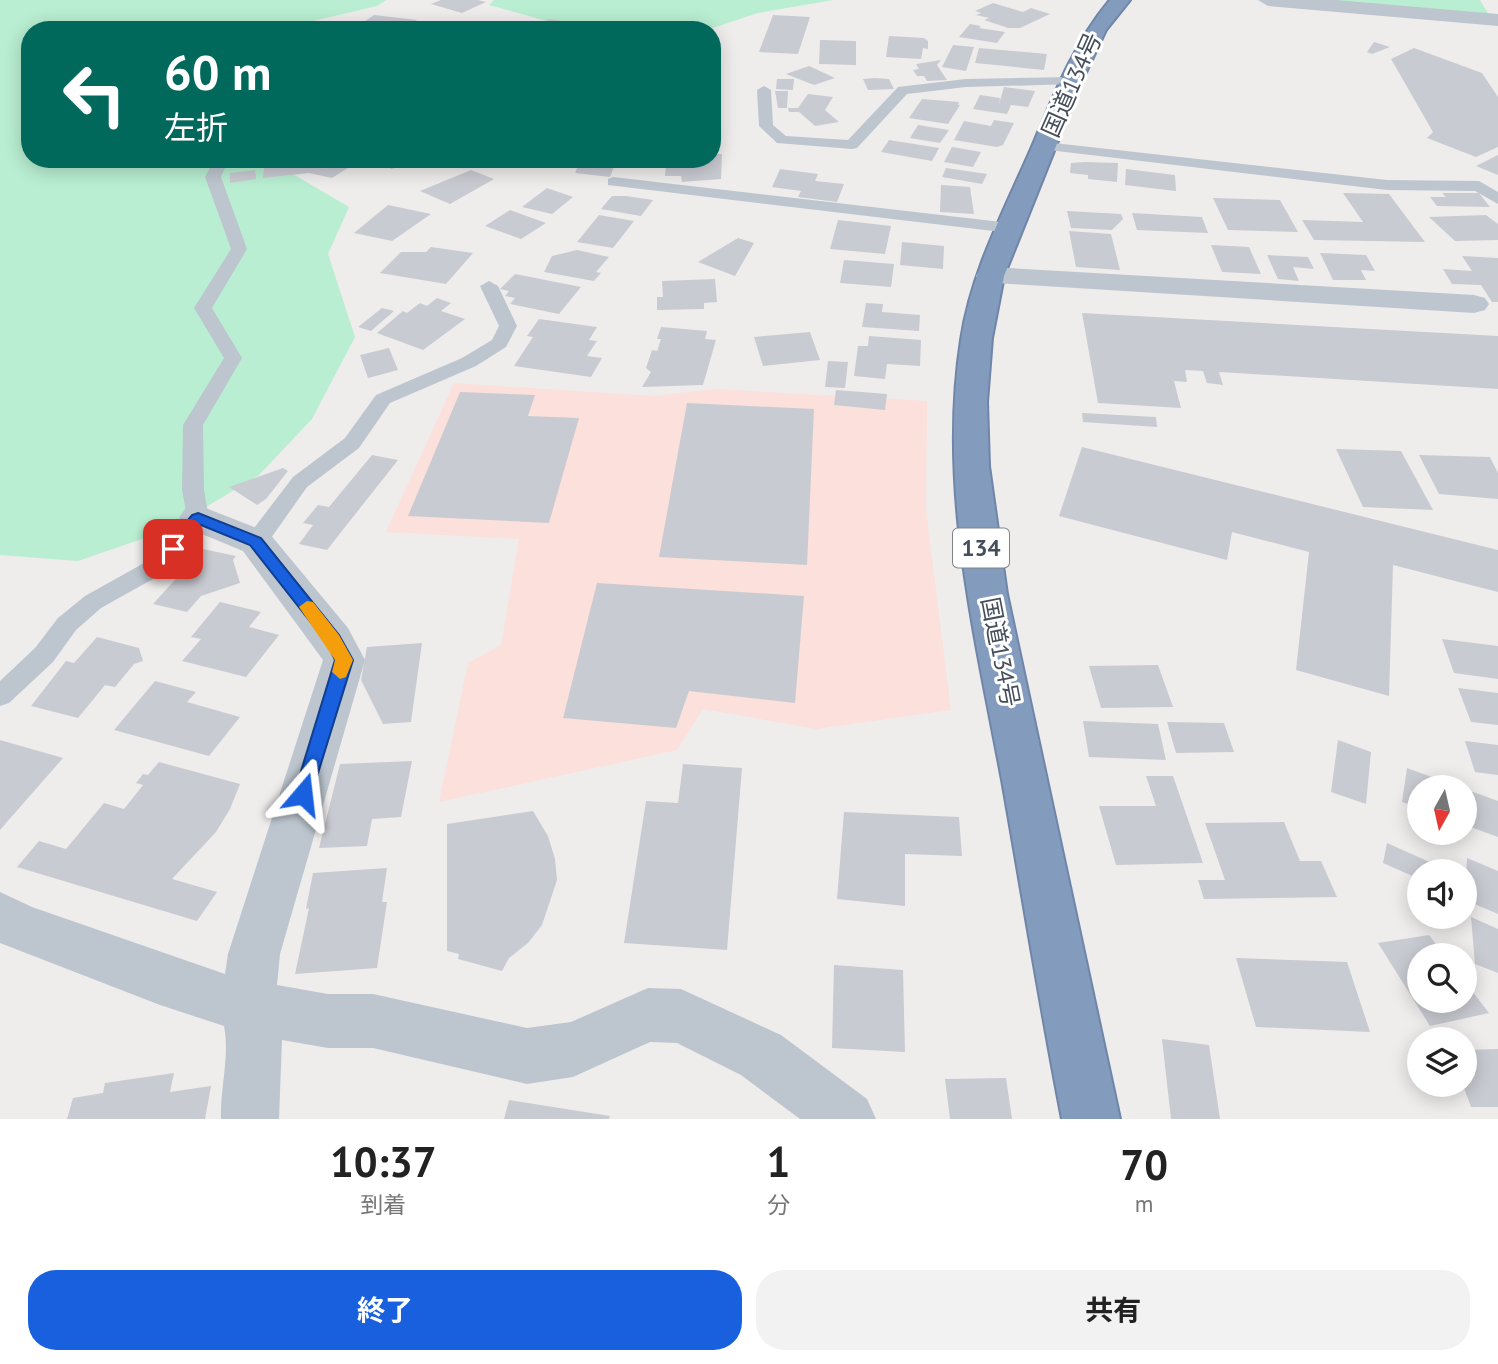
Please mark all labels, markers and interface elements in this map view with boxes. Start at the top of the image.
street label: 国道134号 [1035,28,1108,142]
text: 60 m [164,40,271,104]
icon: left [49,49,140,140]
text: 左折 [164,106,228,148]
pin [143,519,203,579]
road number: 134 [953,528,1009,568]
icon: arrive [154,530,192,568]
street label: 国道134号 [975,594,1026,709]
position arrow [266,757,340,831]
north arrow [1407,775,1477,845]
map controls [1407,775,1477,1097]
button: sound [1407,859,1477,929]
button: search [1407,943,1477,1013]
button: layers [1407,1027,1477,1097]
text: 10:37 [330,1134,437,1189]
text: 1 [767,1134,790,1189]
text: 70 [1120,1137,1168,1192]
text: m [1135,1189,1154,1218]
text: 到着 [360,1190,406,1219]
text: 分 [767,1190,790,1219]
button: 終了 [28,1270,742,1350]
button: 共有 [756,1270,1470,1350]

